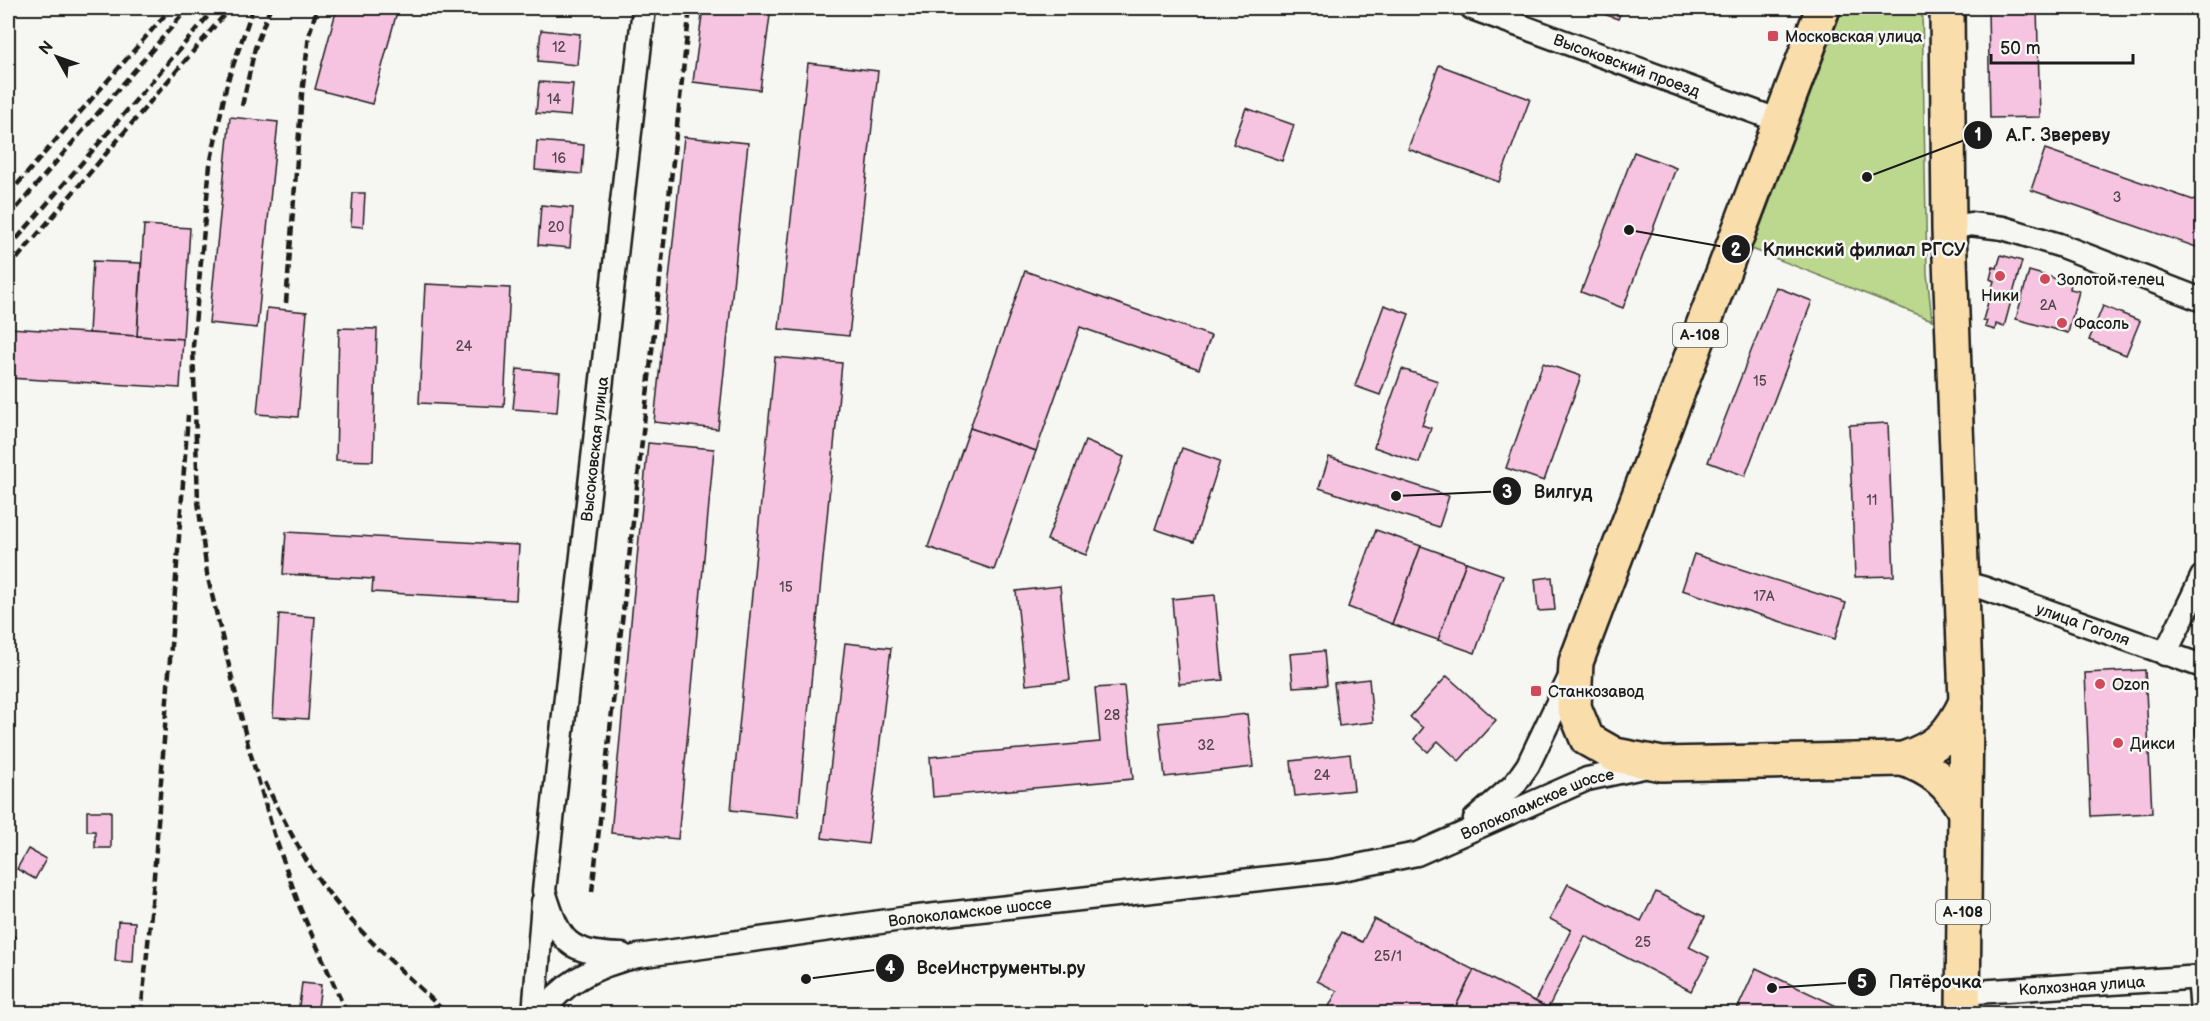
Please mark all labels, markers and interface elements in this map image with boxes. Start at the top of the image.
north arrow [27,27,87,87]
scale bar [1991,27,2134,65]
place label: Московская улица [1785,28,1923,47]
marker: Московская улица [1766,29,1780,43]
street label: Высоковский проезд [1551,31,1703,102]
text: N [36,38,58,59]
text: 50 m [2000,38,2041,59]
house number: 12 [552,39,567,56]
house number: 14 [547,91,561,108]
callout: А.Г. Звереву [1963,117,2122,153]
text: 1 [1974,125,1982,146]
text: А.Г. Звереву [2005,125,2110,146]
house number: 16 [552,150,566,167]
house number: 3 [2113,189,2121,206]
house number: 20 [548,219,564,236]
callout: Клинский филиал РГСУ [1721,231,1978,267]
text: 2 [1731,240,1742,261]
text: Клинский филиал РГСУ [1763,240,1966,261]
marker: Ники [1993,269,2007,283]
place label: Золотой телец [2057,271,2165,290]
marker: Золотой телец [2038,272,2052,286]
place label: Ники [1981,287,2019,306]
house number: 2А [2040,297,2057,314]
place label: Фасоль [2074,315,2129,334]
marker: Фасоль [2055,316,2069,330]
road number: А-108 [1673,323,1727,347]
house number: 24 [456,338,473,355]
house number: 15 [1753,373,1767,390]
street label: Высоковская улица [578,375,613,523]
callout: Вилгуд [1492,473,1604,509]
text: 3 [1502,482,1512,503]
text: Вилгуд [1534,482,1592,503]
house number: 11 [1867,492,1877,509]
house number: 15 [779,579,793,596]
house number: 17А [1754,588,1775,605]
street label: улица Гоголя [2033,600,2132,651]
place label: Ozon [2112,676,2150,695]
marker: Ozon [2093,677,2107,691]
place label: Станкозавод [1548,683,1644,702]
marker: Станкозавод [1529,684,1543,698]
house number: 28 [1104,707,1120,724]
place label: Дикси [2130,735,2175,754]
marker: Дикси [2111,736,2125,750]
house number: 32 [1198,737,1215,754]
street label: Волоколамское шоссе [1458,765,1616,844]
house number: 24 [1314,767,1331,784]
street label: Волоколамское шоссе [887,894,1053,932]
road number: А-108 [1936,900,1990,924]
house number: 25 [1635,934,1651,951]
house number: 25/1 [1374,948,1402,965]
callout: ВсеИнструменты.ру [875,950,1098,986]
text: 4 [885,958,896,979]
text: ВсеИнструменты.ру [917,958,1086,979]
callout: Пятёрочка [1847,964,1994,1000]
text: 5 [1857,972,1867,993]
text: Пятёрочка [1889,972,1982,993]
street label: Колхозная улица [2018,973,2146,1000]

